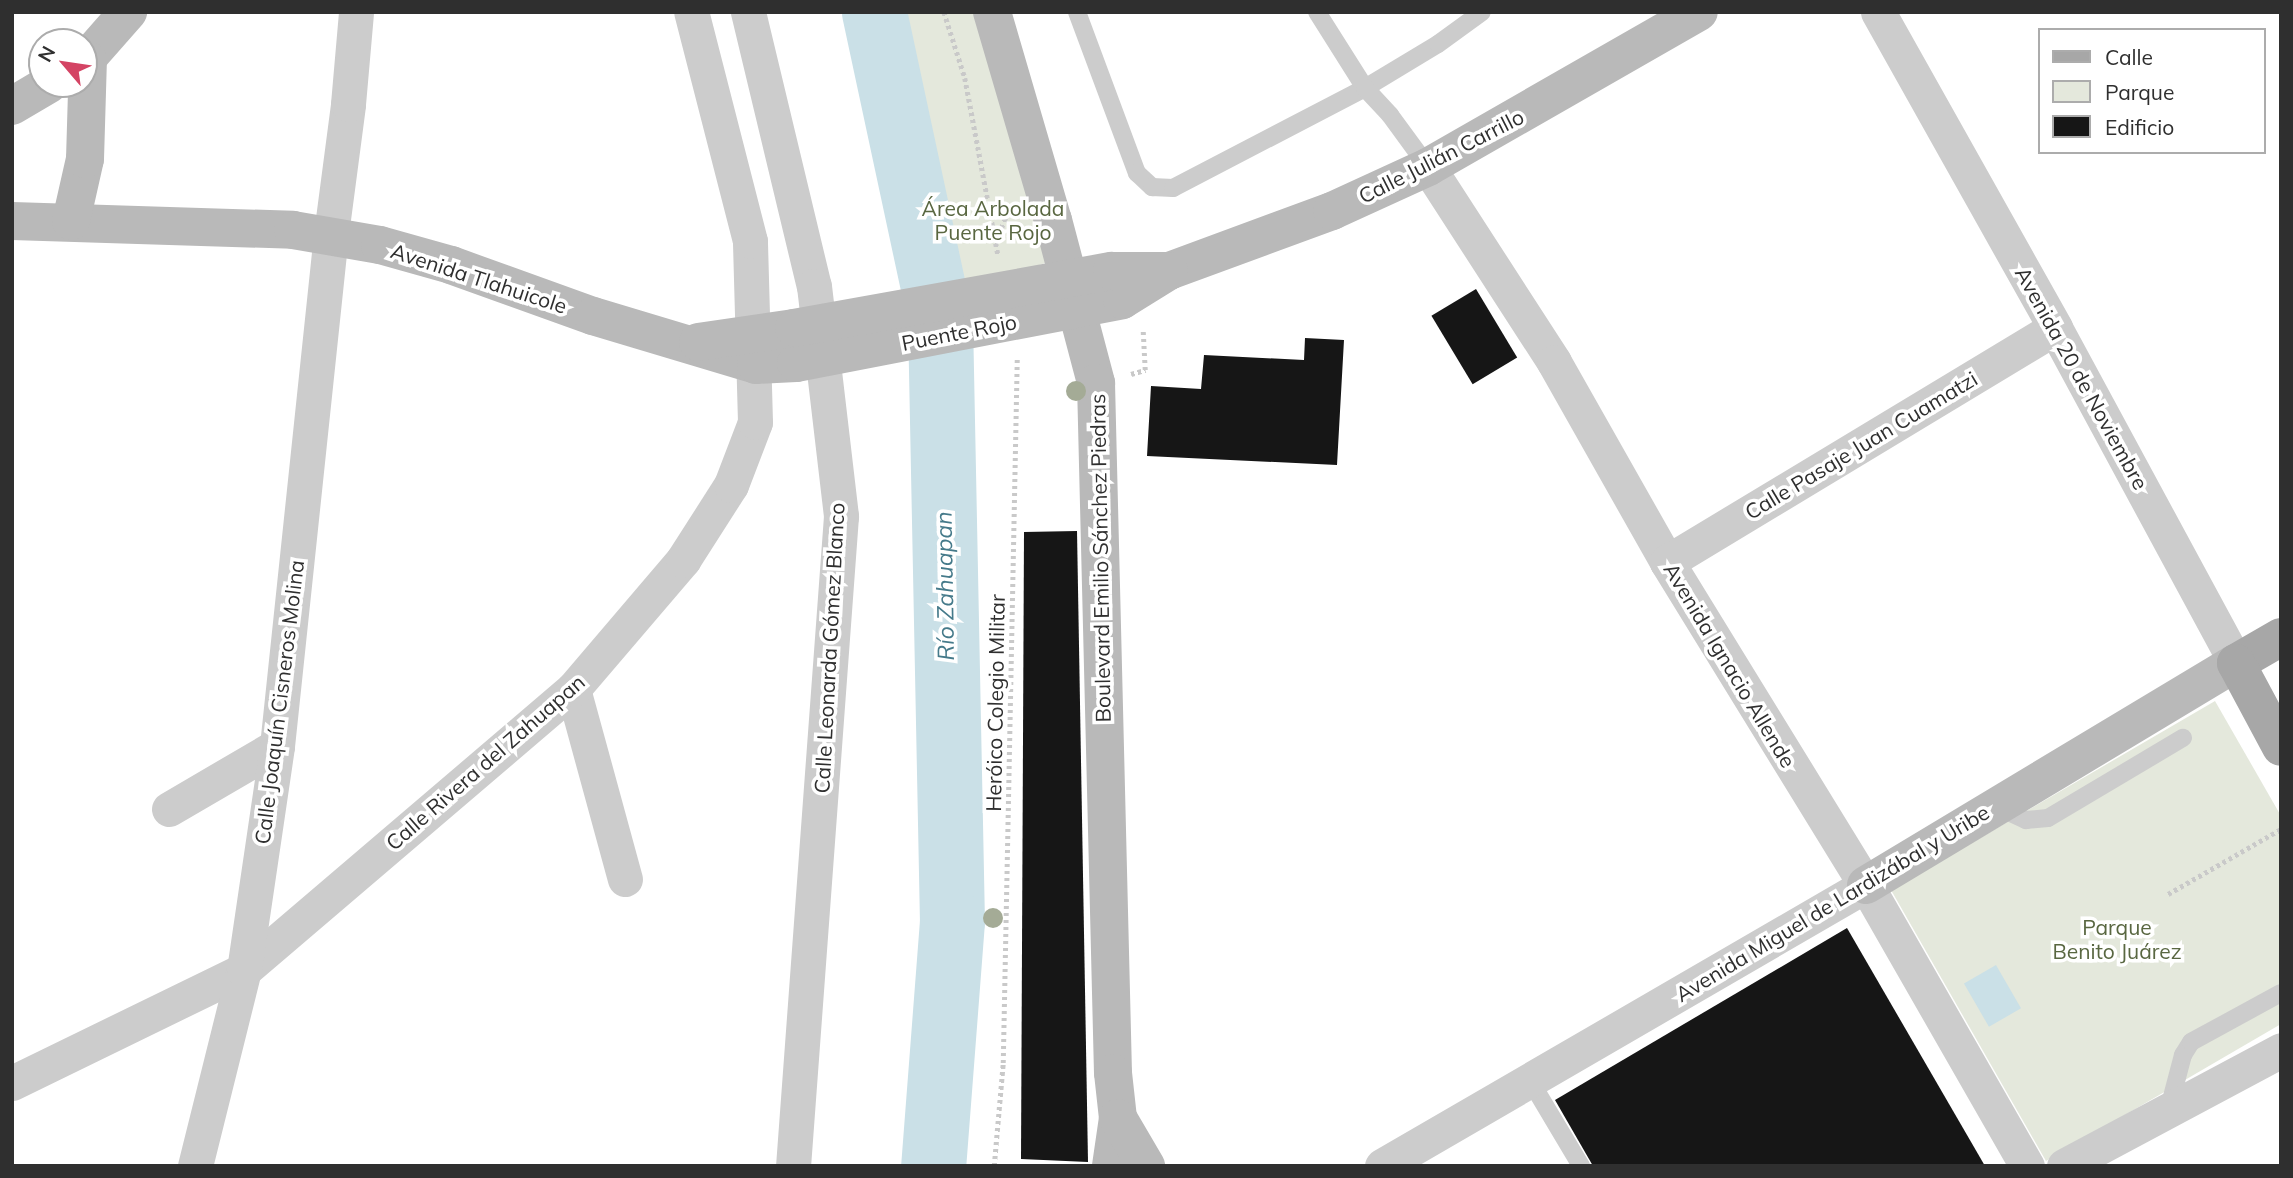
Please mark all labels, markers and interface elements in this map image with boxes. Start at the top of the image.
north arrow [28,28,98,98]
legend [2038,28,2265,154]
text: N [32,42,60,66]
text: Calle [2105,44,2153,70]
text: Parque [2105,79,2174,105]
street label: Calle Julián Carrillo [1354,104,1528,208]
text: Edificio [2105,114,2174,140]
park label: Área Arbolada Puente Rojo [922,195,1064,245]
street label: Avenida Tlahuicole [388,238,570,318]
street label: Avenida 20 de Noviembre [2010,262,2154,494]
street label: Puente Rojo [899,308,1019,356]
street label: Calle Pasaje Juan Cuamatzi [1740,366,1982,524]
street label: Boulevard Emilio Sánchez Piedras [1085,393,1115,723]
street label: Calle Leonarda Gómez Blanco [809,502,849,794]
water label: Río Zahuapan [930,511,960,661]
street label: Calle Joaquín Cisneros Molina [249,558,309,846]
street label: Avenida Ignacio Allende [1659,558,1801,772]
street label: Heróico Colegio Militar [981,594,1009,812]
street label: Calle Rivera del Zahuapan [381,669,589,855]
street label: Avenida Miguel de Lardizábal y Uribe [1671,799,1993,1007]
park label: Parque Benito Juárez [2052,914,2182,964]

